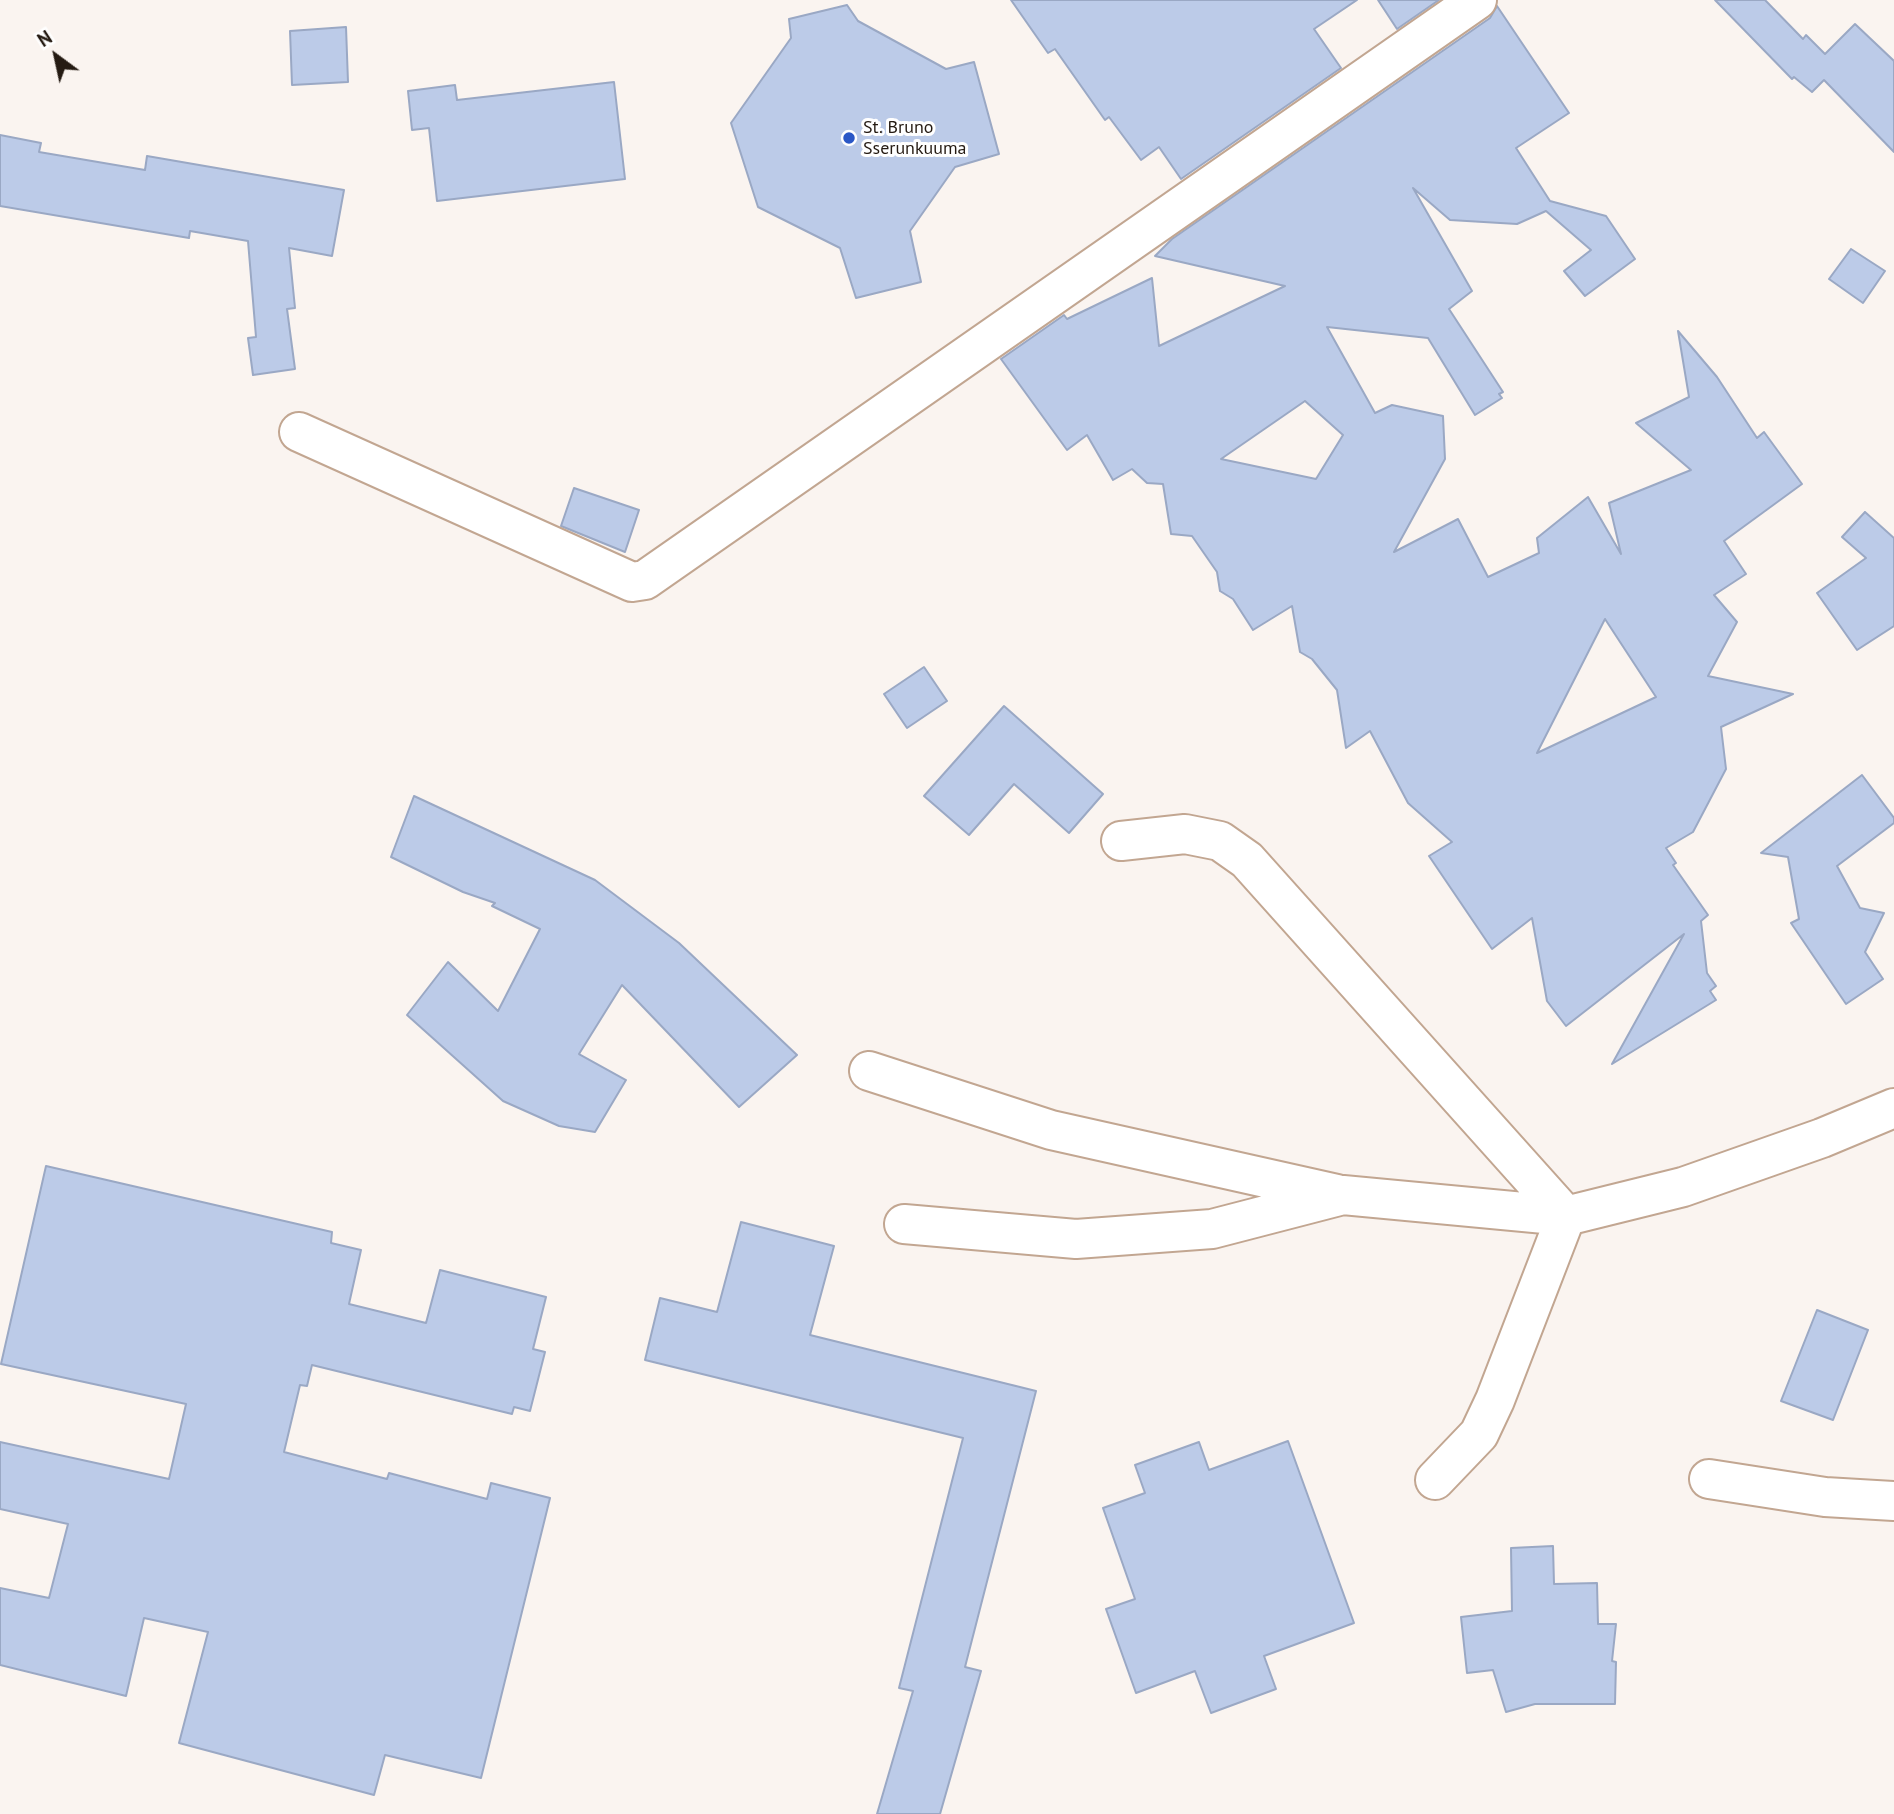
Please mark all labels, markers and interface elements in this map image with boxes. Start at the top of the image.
north arrow [21,21,91,91]
text: N [33,25,56,52]
place label: St. Bruno Sserunkuuma [863,117,967,160]
marker: St. Bruno Sserunkuuma [841,130,857,146]

